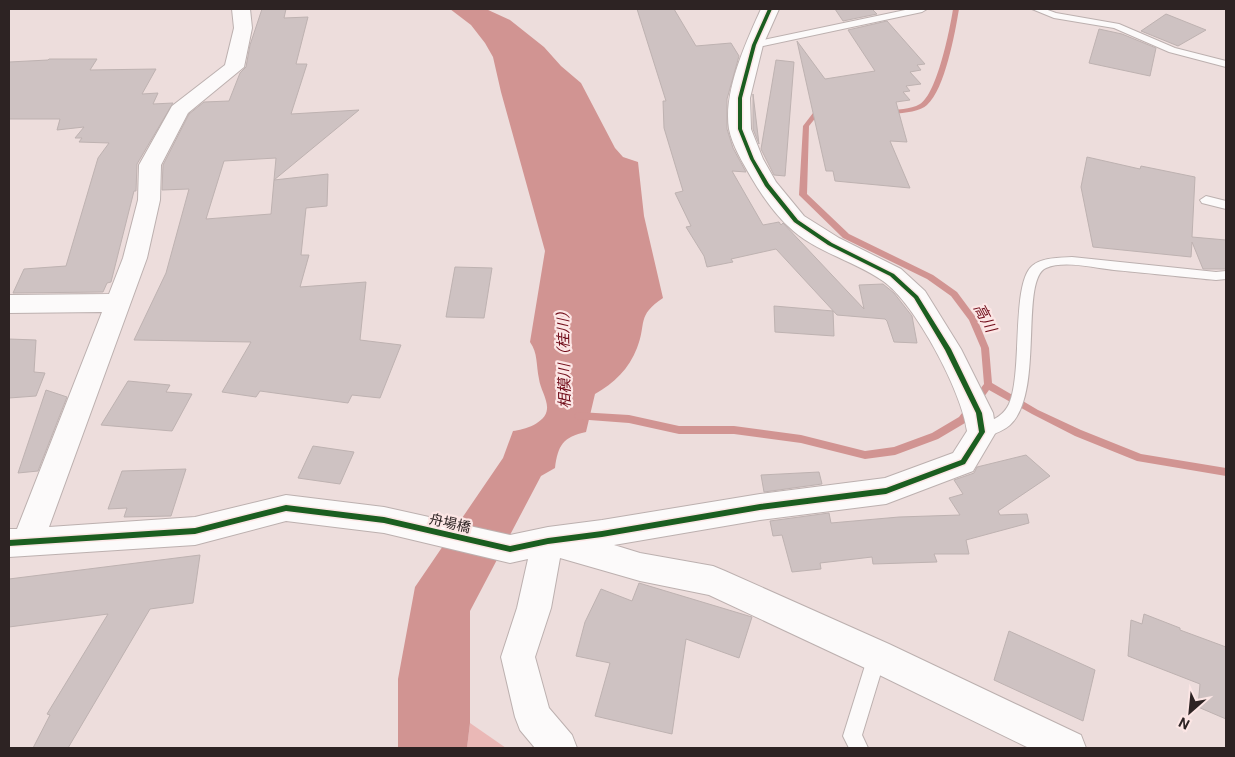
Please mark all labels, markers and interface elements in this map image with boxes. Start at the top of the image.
water label: 高川 [970,301,1001,337]
water label: 相模川（桂川） [554,303,574,409]
street label: 舟場橋 [428,510,472,536]
north arrow [1165,687,1215,737]
text: N [1176,714,1192,733]

